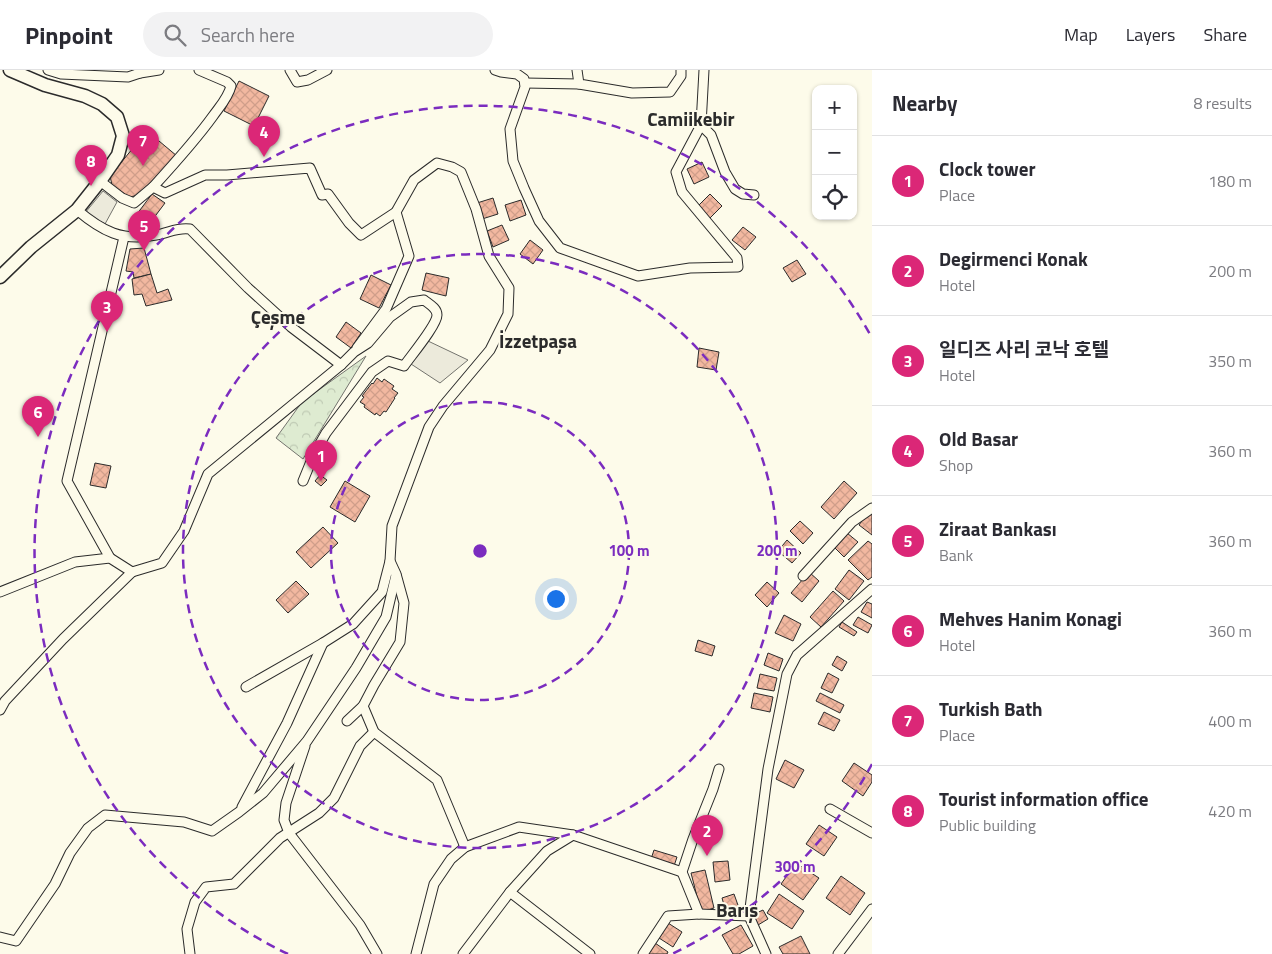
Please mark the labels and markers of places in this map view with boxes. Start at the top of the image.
pin: 4 [248,116,280,157]
pin: 7 [127,125,159,166]
pin: 8 [75,145,107,186]
pin: 5 [128,210,160,251]
pin: 3 [91,291,123,332]
pin: 6 [22,396,54,437]
pin: 1 [305,440,337,481]
centre of rings [471,542,489,560]
pin: 2 [691,815,723,856]

